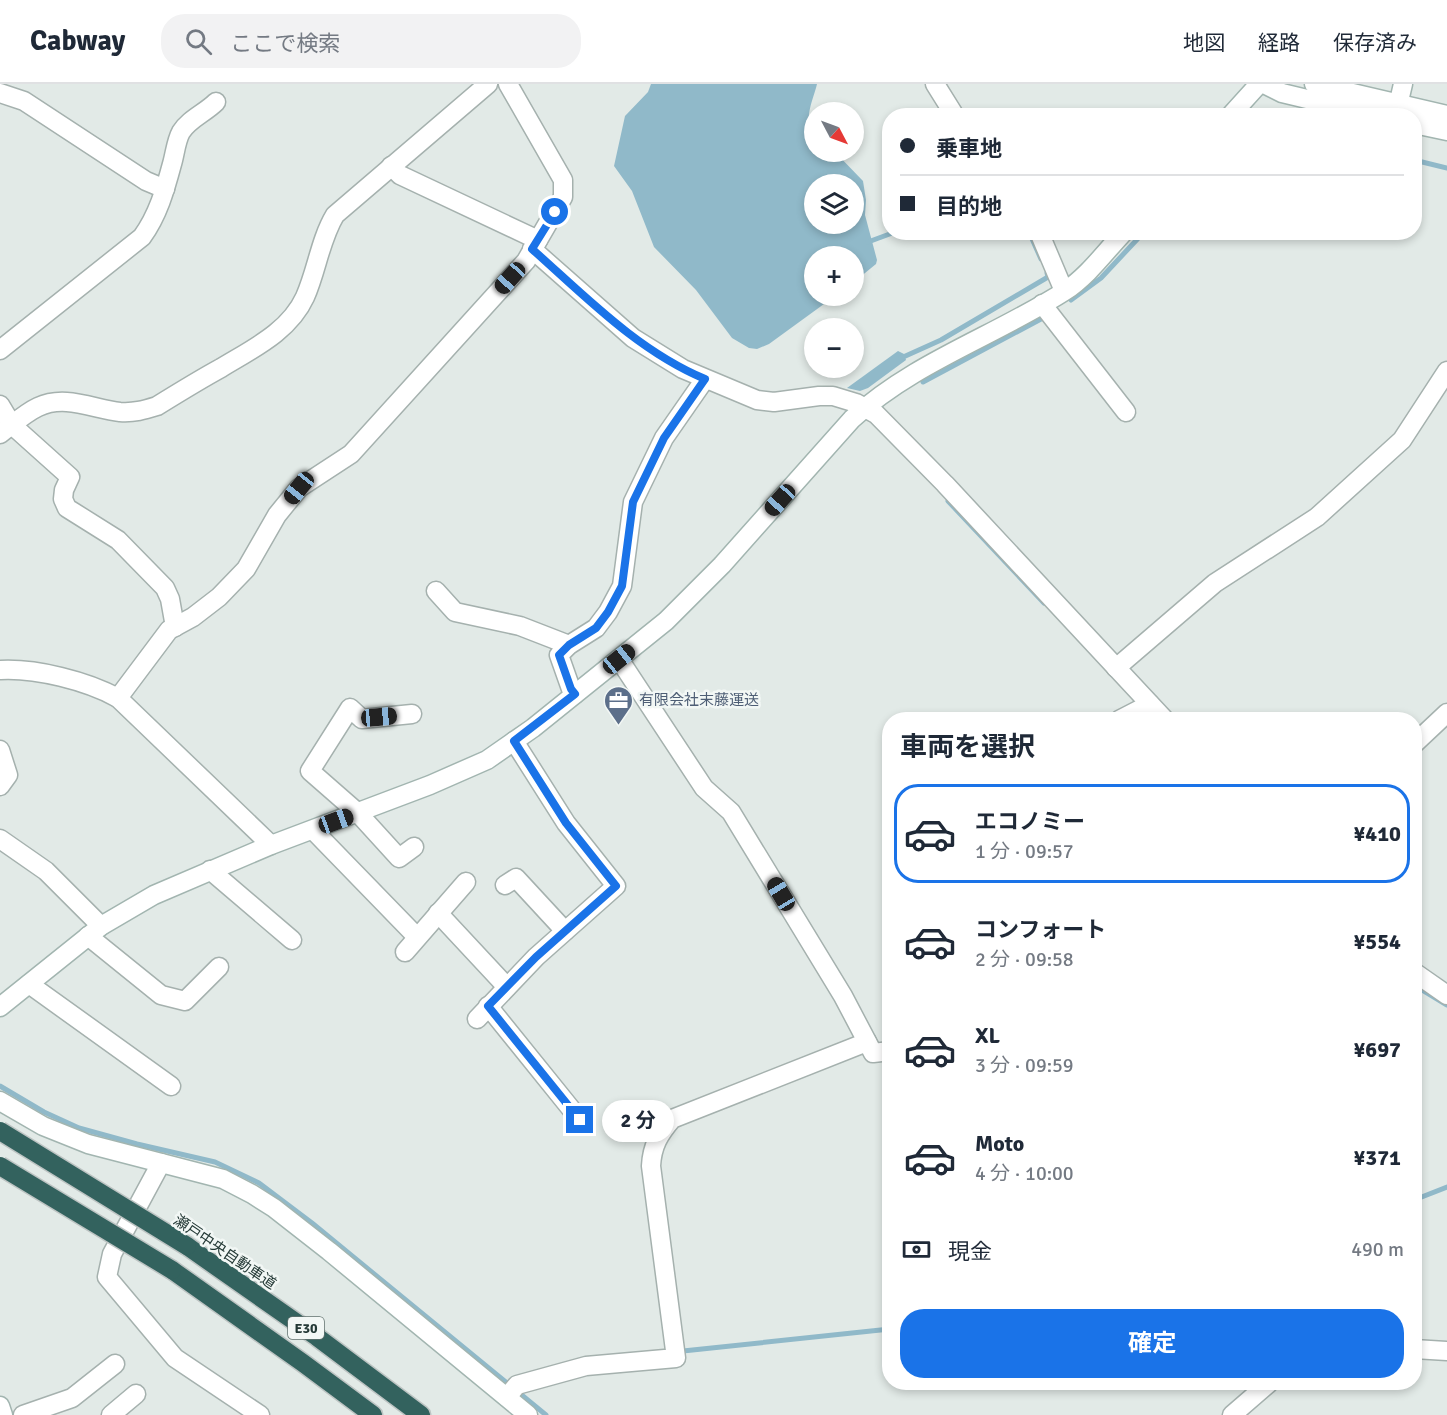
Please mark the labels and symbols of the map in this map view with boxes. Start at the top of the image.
north arrow [804,102,864,162]
route start [541,198,568,225]
car [491,259,529,297]
car [281,468,317,508]
car [761,481,799,519]
car [599,641,639,677]
office icon: 有限会社末藤運送 [602,684,634,726]
place label: 有限会社末藤運送 [639,691,759,709]
car [360,706,398,728]
car [316,806,356,836]
car [764,874,798,914]
callout: 2 分 [601,1099,673,1141]
route end [566,1106,593,1133]
street label: 瀬戸中央自動車道 [170,1211,280,1293]
road number: E30 [288,1317,324,1339]

